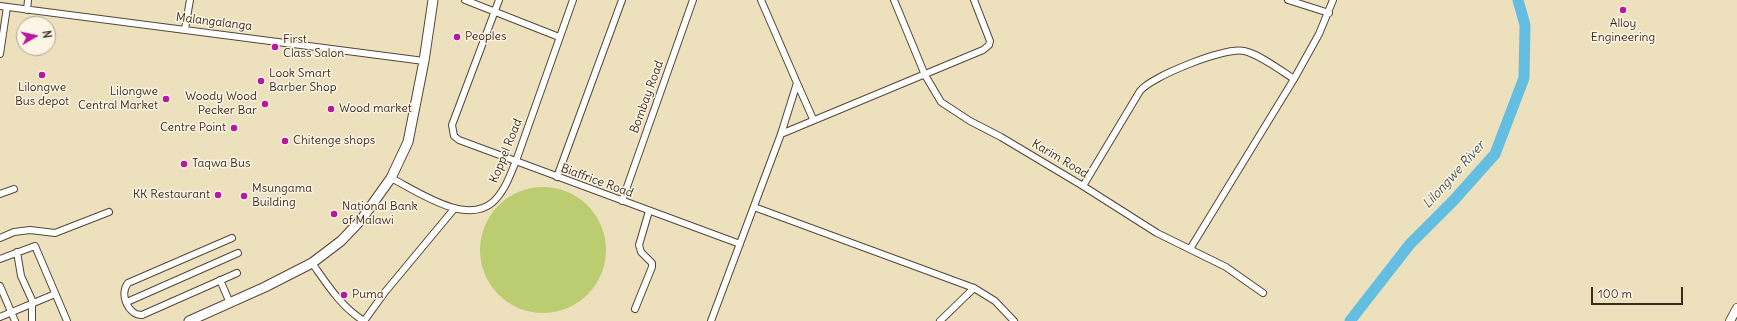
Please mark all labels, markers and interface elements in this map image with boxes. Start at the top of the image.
marker: Alloy Engineering [1618,5,1628,15]
street label: Malangalanga [175,10,253,34]
north arrow [16,16,56,56]
place label: Alloy Engineering [1591,17,1655,45]
text: N [39,29,54,39]
place label: Peoples [465,30,506,44]
marker: Peoples [452,32,462,42]
place label: First Class Salon [283,33,344,61]
marker: First Class Salon [270,42,280,52]
street label: Bombay Road [627,59,667,135]
place label: Look Smart Barber Shop [269,67,337,95]
marker: Lilongwe Bus depot [37,70,47,80]
marker: Look Smart Barber Shop [256,76,266,86]
place label: Lilongwe Bus depot [15,81,69,109]
place label: Lilongwe Central Market [78,85,158,113]
place label: Woody Wood Pecker Bar [185,90,257,118]
marker: Lilongwe Central Market [161,94,171,104]
marker: Woody Wood Pecker Bar [260,99,270,109]
place label: Wood market [339,102,412,116]
marker: Wood market [326,104,336,114]
street label: Koppel Road [487,117,525,185]
place label: Centre Point [160,121,226,135]
marker: Centre Point [229,123,239,133]
place label: Chitenge shops [293,134,375,148]
marker: Chitenge shops [280,136,290,146]
street label: Karim Road [1029,137,1091,181]
water label: Lilongwe River [1420,138,1488,212]
place label: Taqwa Bus [192,157,250,171]
marker: Taqwa Bus [179,159,189,169]
street label: Biaffrice Road [559,161,635,201]
place label: Msungama Building [252,182,312,210]
place label: KK Restaurant [133,188,210,202]
marker: KK Restaurant [213,190,223,200]
marker: Msungama Building [239,191,249,201]
place label: National Bank of Malawi [342,200,418,228]
marker: National Bank of Malawi [329,209,339,219]
scale bar [1593,279,1685,305]
text: 100 m [1598,286,1632,301]
place label: Puma [352,288,384,302]
marker: Puma [339,290,349,300]

